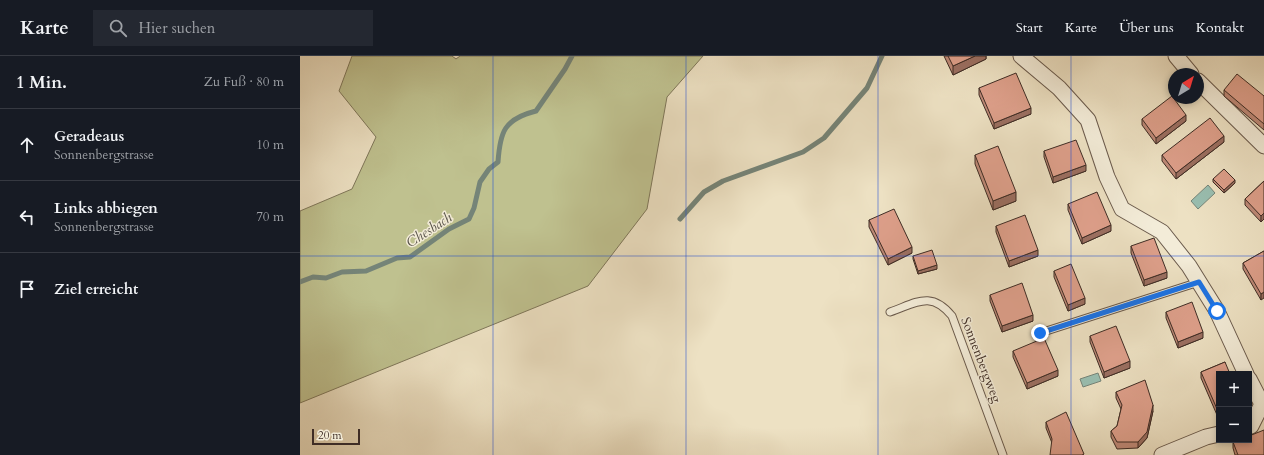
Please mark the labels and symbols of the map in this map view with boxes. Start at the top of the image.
north arrow [1168,68,1204,104]
water label: Chesbach [402,208,456,252]
route start [1208,302,1226,320]
street label: Sonnenbergweg [956,315,1006,406]
route end [1031,324,1049,342]
scale bar [312,427,360,446]

